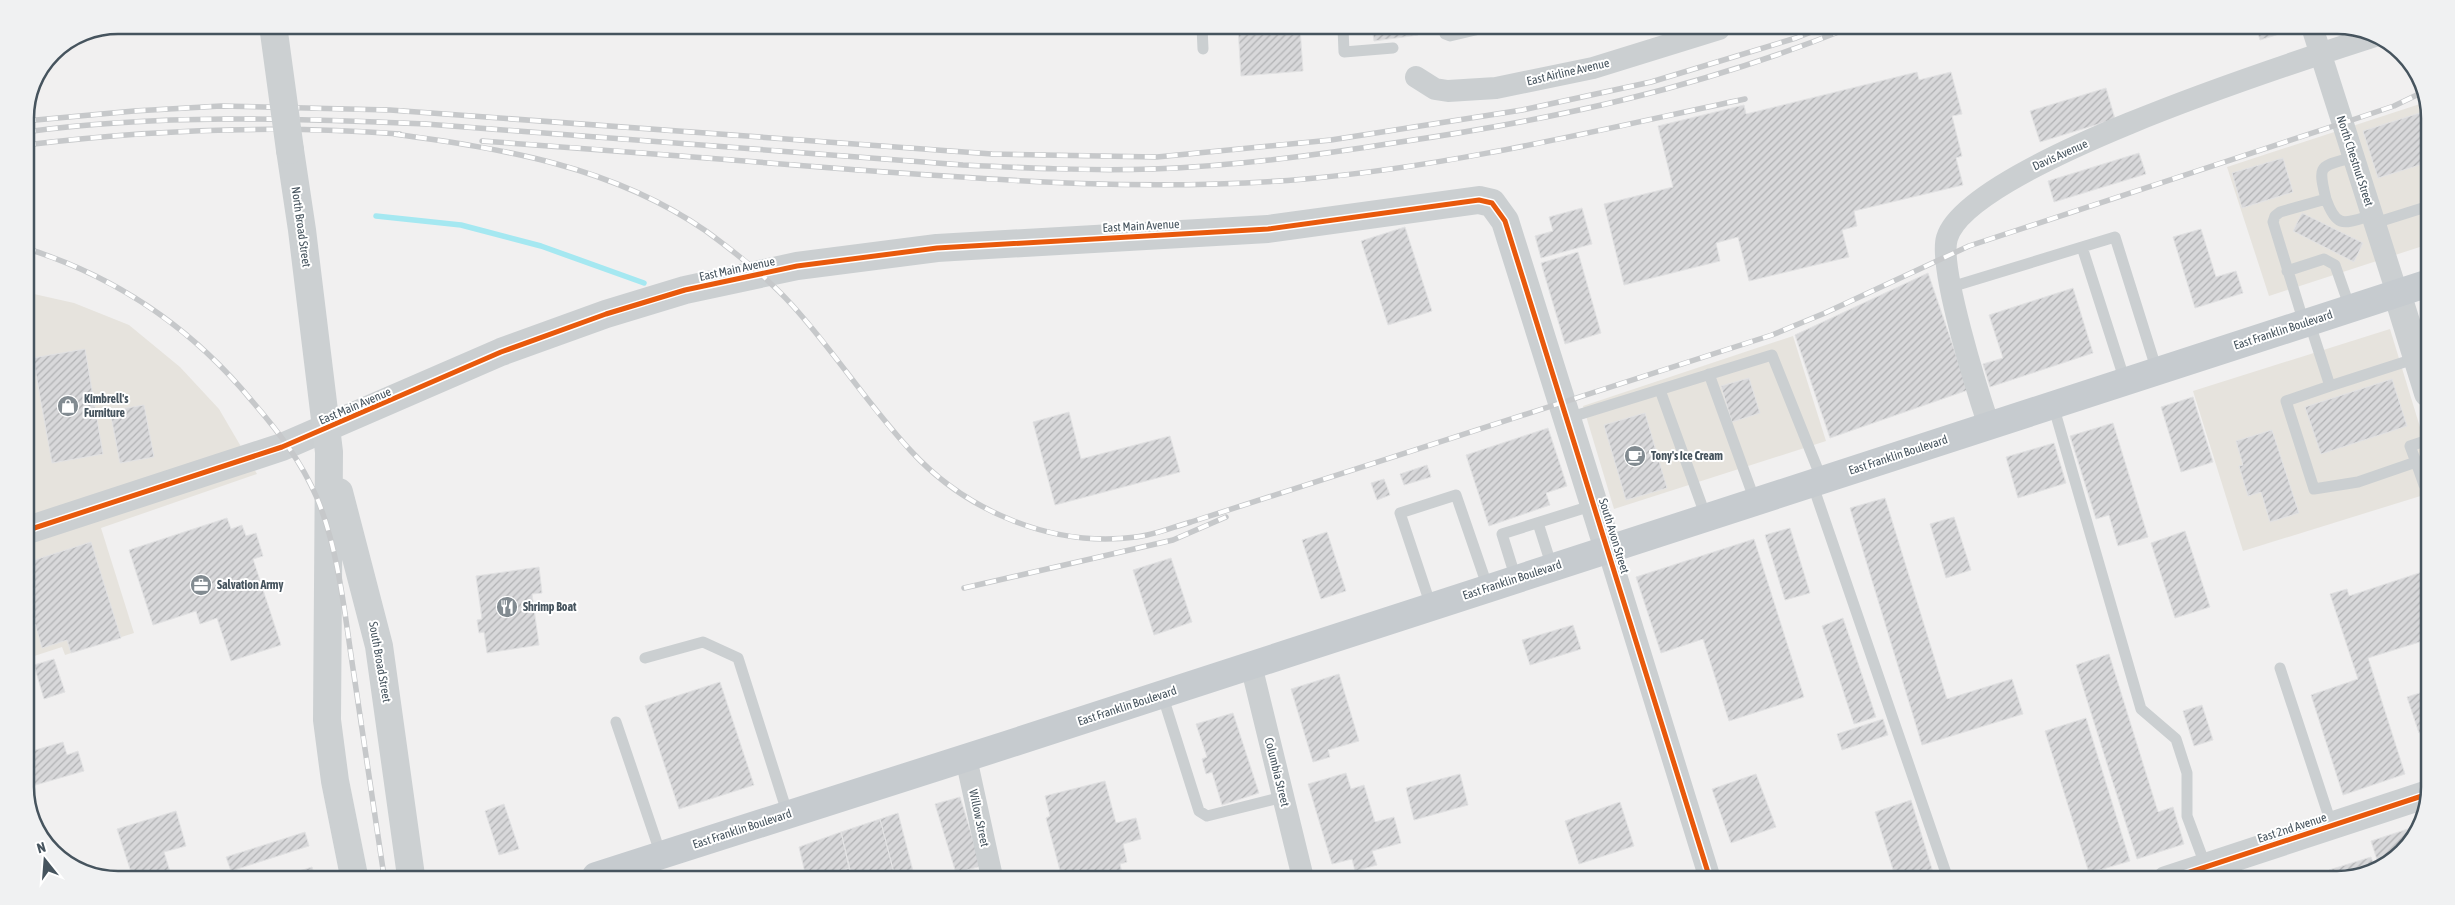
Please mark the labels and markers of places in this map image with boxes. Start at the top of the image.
place label: Kimbrell's Furniture [84,392,129,420]
shop icon: Kimbrell's Furniture [56,394,80,418]
cafe icon: Tony's Ice Cream [1623,444,1647,468]
place label: Tony's Ice Cream [1651,449,1723,463]
office icon: Salvation Army [189,573,213,597]
place label: Salvation Army [217,578,283,592]
restaurant icon: Shrimp Boat [495,595,519,619]
place label: Shrimp Boat [523,600,577,614]

